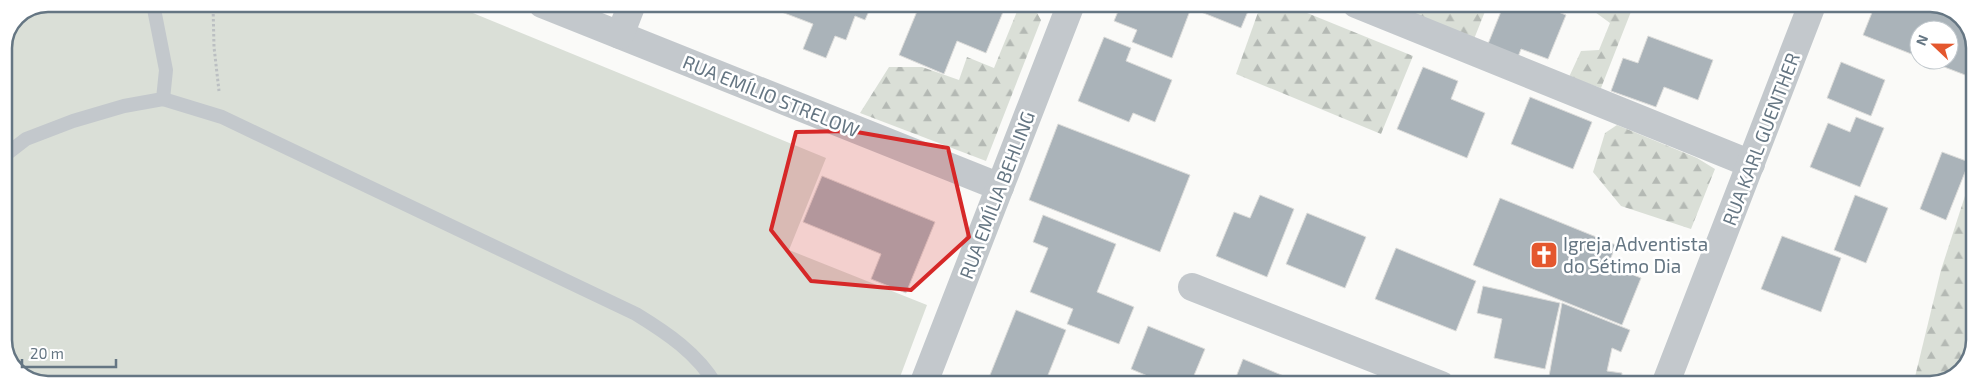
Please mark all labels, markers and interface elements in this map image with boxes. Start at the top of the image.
north arrow [1909,20,1959,70]
text: N [1912,32,1931,48]
street label: RUA KARL GUENTHER [1717,49,1804,228]
street label: RUA EMÍLIO STRELOW [680,50,863,141]
street label: RUA EMÍLIA BEHLING [954,108,1039,282]
place label: Igreja Adventista do Sétimo Dia [1563,232,1708,277]
church icon: Igreja Adventista do Sétimo Dia [1529,240,1559,270]
scale bar [22,336,116,368]
text: 20 m [30,344,64,362]

